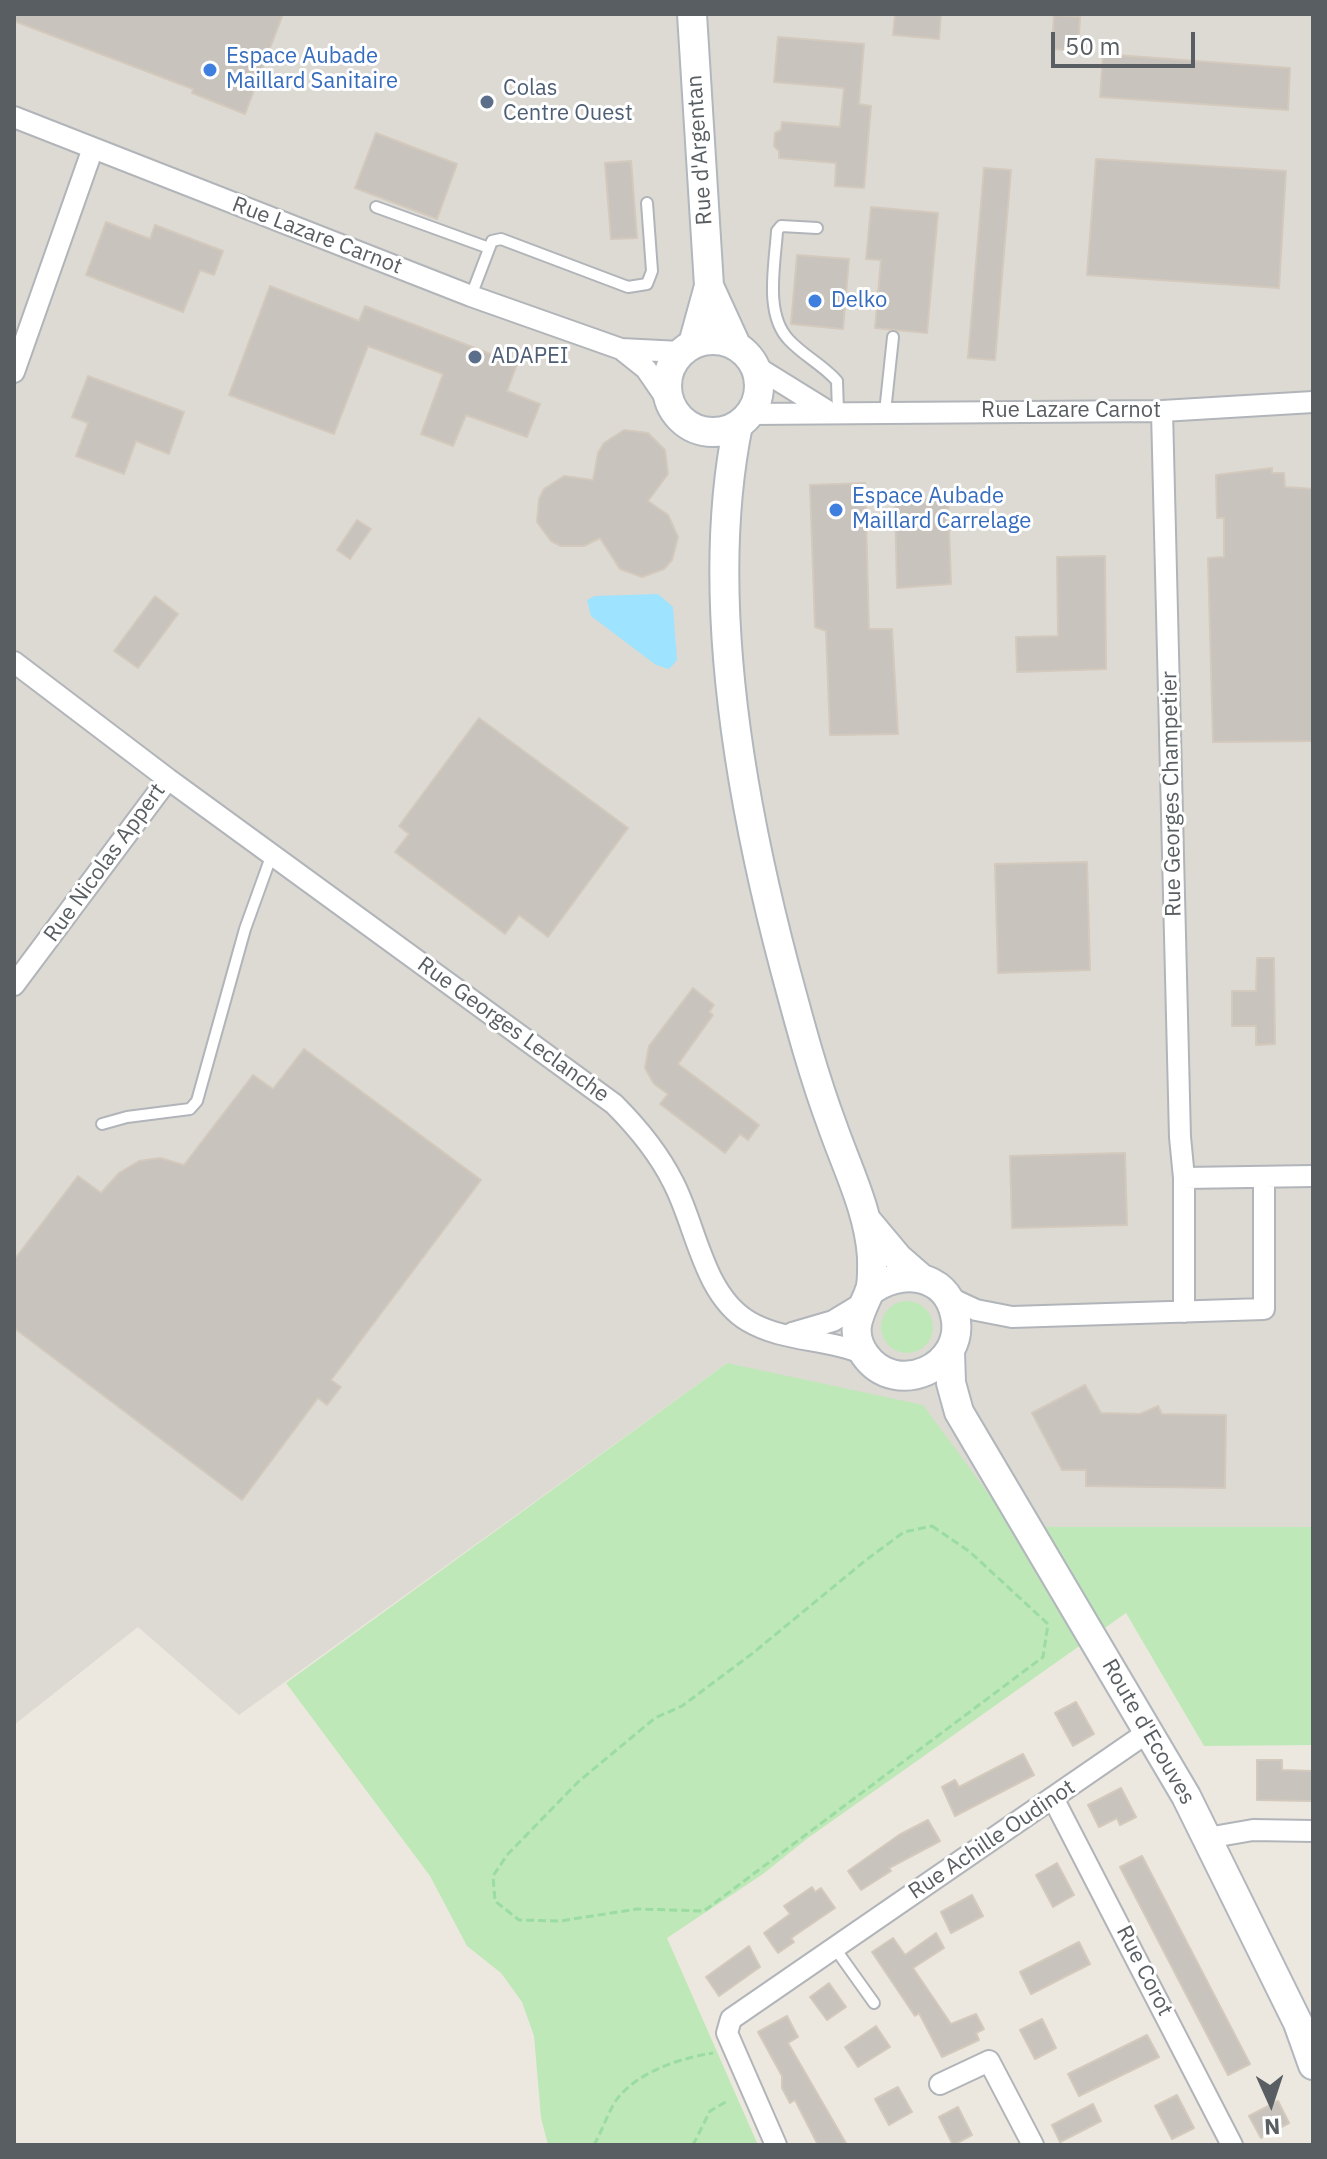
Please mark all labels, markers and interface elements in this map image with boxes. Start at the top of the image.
scale bar [1055,16,1199,66]
text: 50 m [1065,30,1120,62]
place label: Espace Aubade Maillard Sanitaire [226,44,398,96]
marker: Espace Aubade Maillard Sanitaire [201,61,219,79]
street label: Rue d'Argentan [682,74,718,226]
place label: Colas Centre Ouest [503,76,633,128]
marker: Colas Centre Ouest [478,93,496,111]
street label: Rue Lazare Carnot [228,191,406,281]
place label: Delko [831,288,887,314]
marker: Delko [806,292,824,310]
place label: ADAPEI [491,344,569,370]
marker: ADAPEI [466,348,484,366]
street label: Rue Lazare Carnot [981,398,1161,424]
place label: Espace Aubade Maillard Carrelage [852,484,1031,536]
marker: Espace Aubade Maillard Carrelage [827,501,845,519]
street label: Rue Georges Champetier [1157,671,1187,917]
street label: Rue Nicolas Appert [39,779,171,947]
street label: Rue Georges Leclanche [412,952,614,1108]
street label: Route d'Ecouves [1096,1655,1200,1809]
street label: Rue Achille Oudinot [904,1775,1080,1905]
street label: Rue Corot [1110,1921,1178,2021]
north arrow [1231,2063,1311,2143]
text: N [1264,2113,1281,2142]

